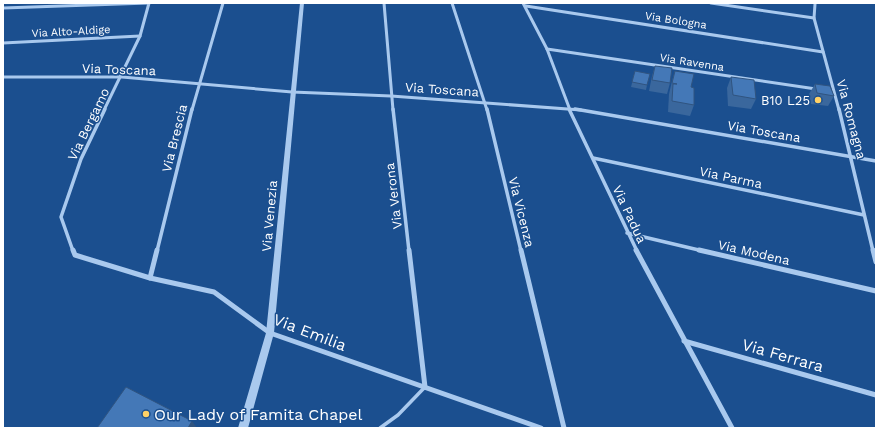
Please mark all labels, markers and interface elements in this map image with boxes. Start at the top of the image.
street label: Via Bologna [644,9,708,32]
street label: Via Alto-Aldige [31,23,111,40]
street label: Via Ravenna [659,51,725,74]
street label: Via Toscana [82,61,157,78]
street label: Via Romagna [834,78,869,161]
street label: Via Toscana [404,79,480,100]
street label: Via Bergamo [64,85,113,163]
place label: B10 L25 [761,93,810,108]
marker: B10 L25 [813,95,823,105]
street label: Via Brescia [159,102,190,174]
street label: Via Toscana [726,118,802,145]
street label: Via Verona [382,161,405,230]
street label: Via Parma [698,164,764,192]
street label: Via Vicenza [506,175,538,249]
street label: Via Venezia [259,179,280,252]
street label: Via Padua [610,183,650,246]
street label: Via Modena [717,237,792,268]
street label: Via Emilia [271,310,349,355]
street label: Via Ferrara [740,335,826,376]
place label: Our Lady of Famita Chapel [154,405,363,424]
marker: Our Lady of Famita Chapel [141,409,151,419]

